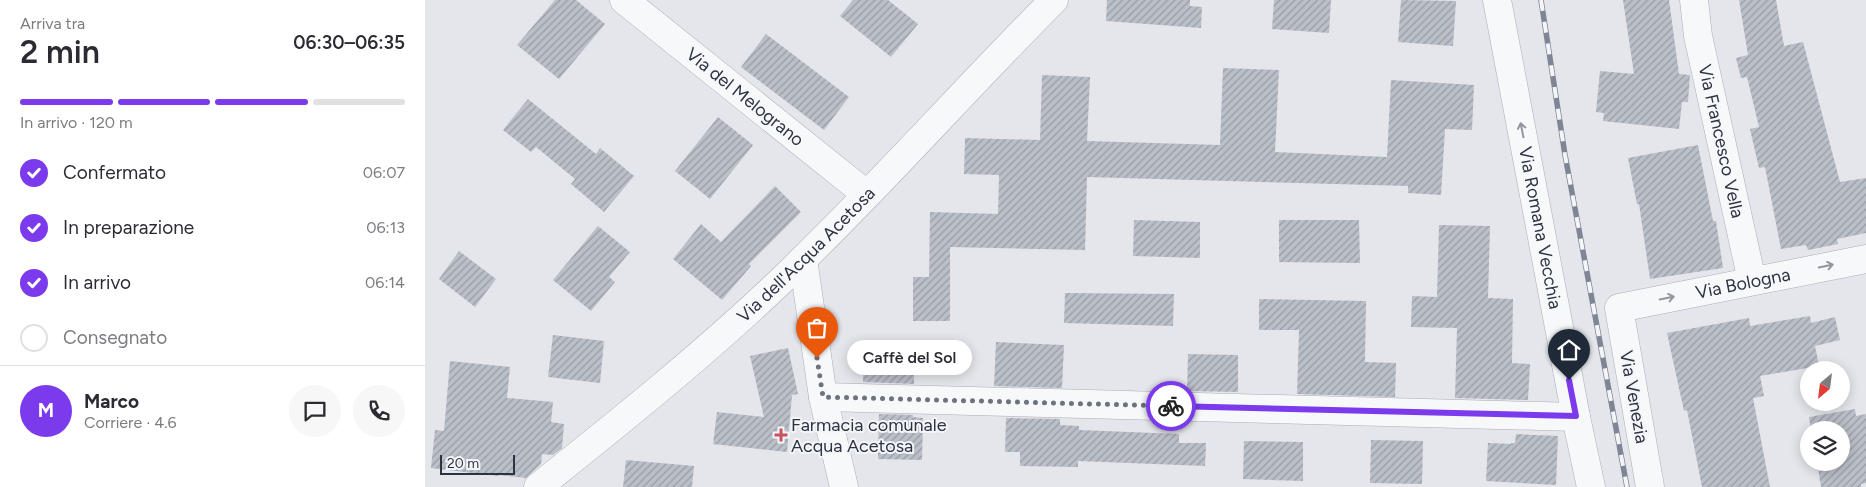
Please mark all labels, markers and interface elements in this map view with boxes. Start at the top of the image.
text: Arriva tra [20,14,85,33]
text: 06:30–06:35 [293,31,405,54]
text: 2 min [20,33,100,71]
street label: Via del Melograno [682,43,808,151]
street label: Via Francesco Vella [1694,62,1749,220]
text: In arrivo · 120 m [20,113,133,132]
one-way arrow [1517,122,1526,138]
street label: Via Romana Vecchia [1514,145,1566,311]
icon: check [20,159,48,187]
text: Confermato [63,161,166,184]
text: 06:07 [363,163,405,182]
street label: Via dell'Acqua Acetosa [733,182,880,327]
icon: check [20,214,48,242]
text: In preparazione [63,216,194,239]
text: 06:13 [366,218,405,237]
one-way arrow [1817,261,1833,271]
street label: Via Bologna [1694,263,1792,304]
icon: check [20,269,48,297]
text: In arrivo [63,271,131,294]
text: 06:14 [365,273,405,292]
one-way arrow [1658,293,1674,302]
pin [796,307,838,358]
icon: bag [803,314,831,342]
text: Consegnato [63,326,167,349]
pin [1548,329,1590,380]
icon: home [1555,336,1583,364]
callout: Caffè del Sol [847,340,972,376]
text: Caffè del Sol [863,348,956,367]
street label: Via Venezia [1615,349,1653,445]
north arrow [1800,361,1850,411]
map controls [1800,361,1850,471]
courier [1146,381,1196,431]
button: chat [289,385,341,437]
button: phone [353,385,405,437]
text: Marco [84,390,139,413]
icon: bike [1157,392,1185,420]
text: M [38,399,54,422]
text: Corriere · 4.6 [84,413,177,432]
place label: Farmacia comunale Acqua Acetosa [791,414,947,457]
button: layers [1800,421,1850,471]
marker: Farmacia comunale Acqua Acetosa [775,429,787,441]
scale bar [440,452,515,475]
text: 20 m [447,455,479,472]

